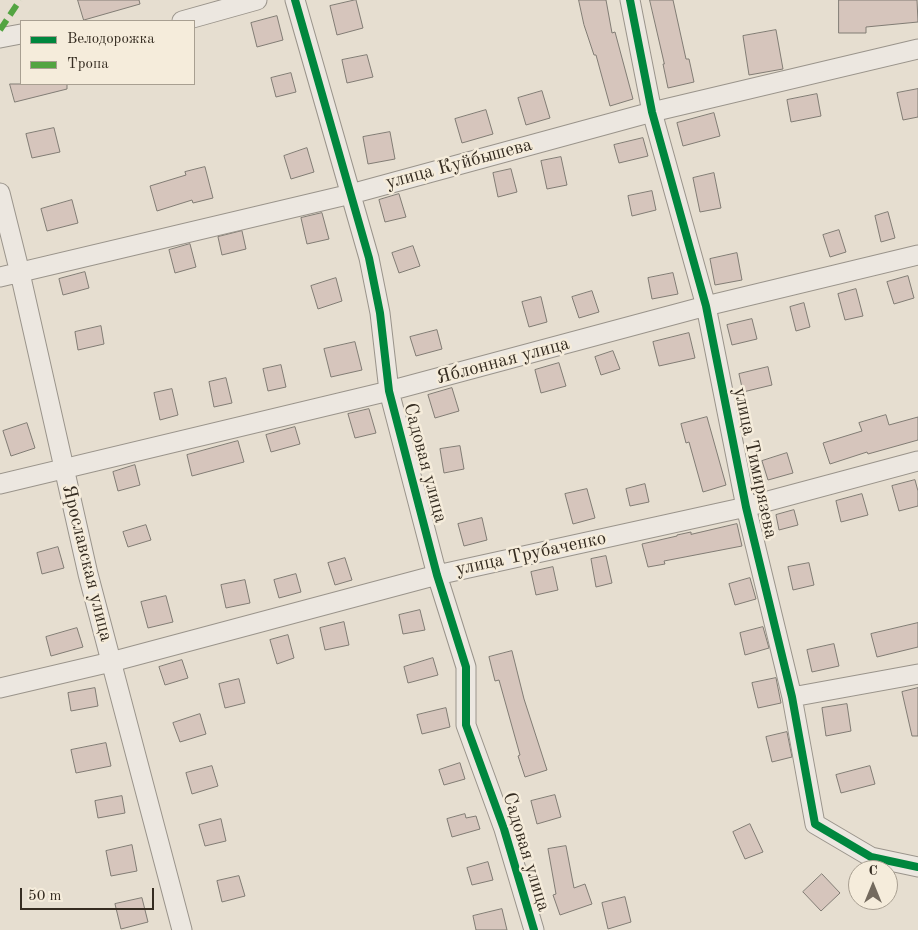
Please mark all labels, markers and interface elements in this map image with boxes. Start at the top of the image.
legend [20,20,195,85]
text: Велодорожка [67,32,155,47]
text: Тропа [67,57,109,72]
street label: улица Куйбышева [383,133,535,195]
street label: Яблонная улица [434,332,572,390]
street label: улица Тимирязева [728,385,782,541]
street label: Садовая улица [398,401,452,525]
street label: Ярославская улица [56,482,118,644]
street label: улица Трубаченко [454,527,608,581]
street label: Садовая улица [497,790,555,914]
north arrow [848,860,898,910]
text: С [868,864,878,878]
scale bar [22,878,156,910]
text: 50 m [28,889,62,904]

